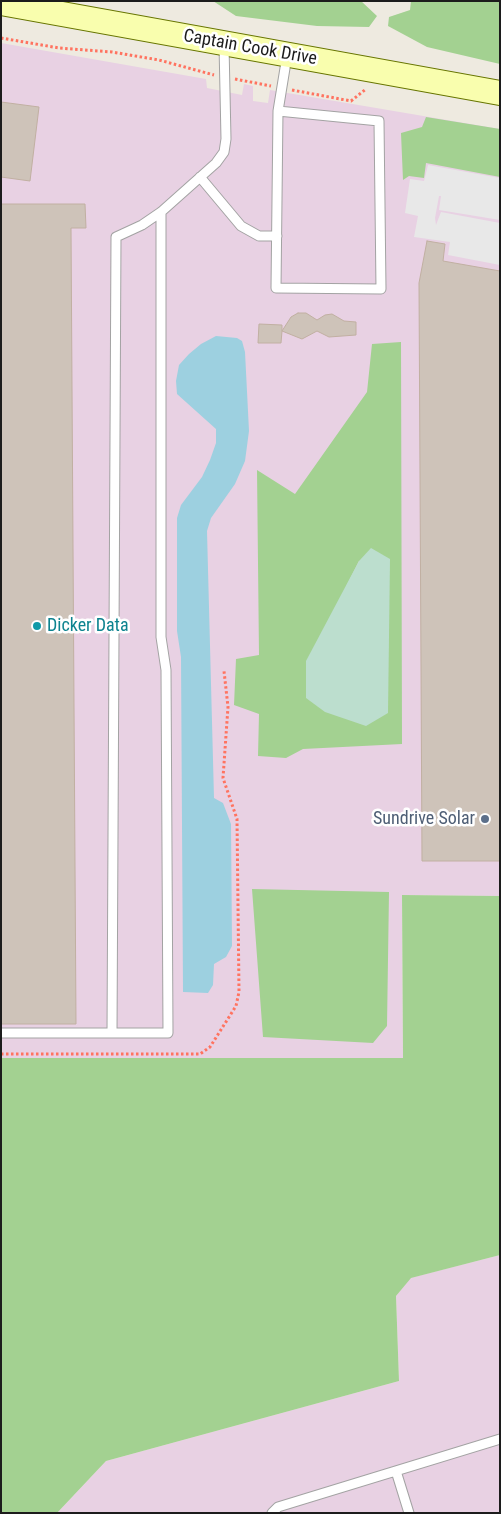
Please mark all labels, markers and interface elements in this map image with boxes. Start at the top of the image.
street label: Captain Cook Drive [182,26,318,70]
place label: Dicker Data [47,615,129,637]
marker: Dicker Data [31,620,43,632]
place label: Sundrive Solar [373,808,475,830]
marker: Sundrive Solar [479,813,491,825]

